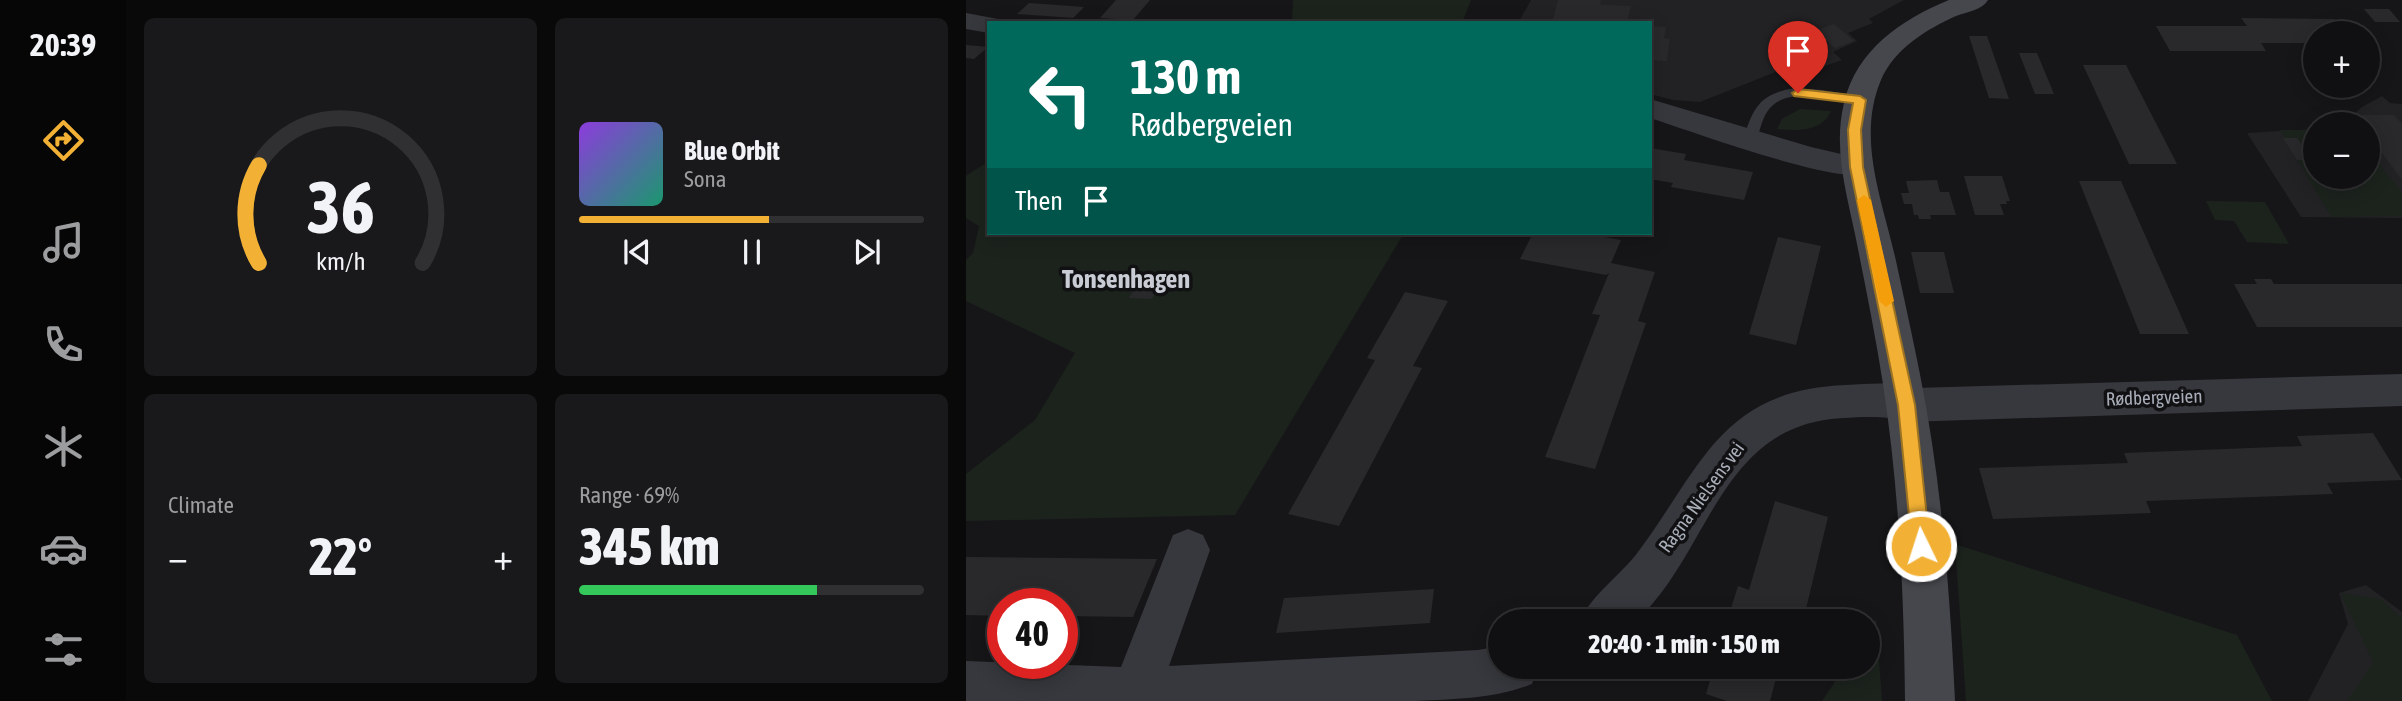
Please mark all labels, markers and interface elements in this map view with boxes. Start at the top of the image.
pin [1768,21,1828,93]
map controls [2303,21,2380,189]
button: + [2303,21,2380,98]
text: 20:39 [30,26,96,63]
icon: arrive [1779,32,1817,70]
text: 130 m [1130,48,1241,104]
icon: left [1015,49,1106,140]
text: Rødbergveien [1130,106,1293,143]
button: − [2303,112,2380,189]
icon: directions [39,116,88,165]
text: Blue Orbit [684,136,780,166]
text: 36 [306,165,375,248]
text: Sona [684,166,726,192]
icon: arrive [1077,182,1115,220]
text: Then [1015,186,1063,216]
icon: music [39,218,88,267]
icon: previous [618,233,656,271]
icon: pause [733,233,771,271]
icon: next [848,233,886,271]
text: km/h [316,247,365,275]
district label: Tonsenhagen [1062,264,1190,294]
icon: phone [39,320,88,369]
street label: Rødbergveien [2105,384,2203,410]
icon: climate [39,422,88,471]
street label: Ragna Nielsens vei [1654,438,1748,556]
text: Range · 69% [579,482,679,508]
text: Climate [168,492,234,518]
position arrow [1884,509,1958,583]
text: 345 km [579,516,720,576]
icon: car [39,524,88,573]
text: 22° [309,526,372,586]
text: − [168,535,188,578]
text: + [493,535,513,578]
speed limit sign: 40 [987,588,1078,679]
icon: filters [39,625,88,674]
text: 20:40 · 1 min · 150 m [1588,629,1780,659]

